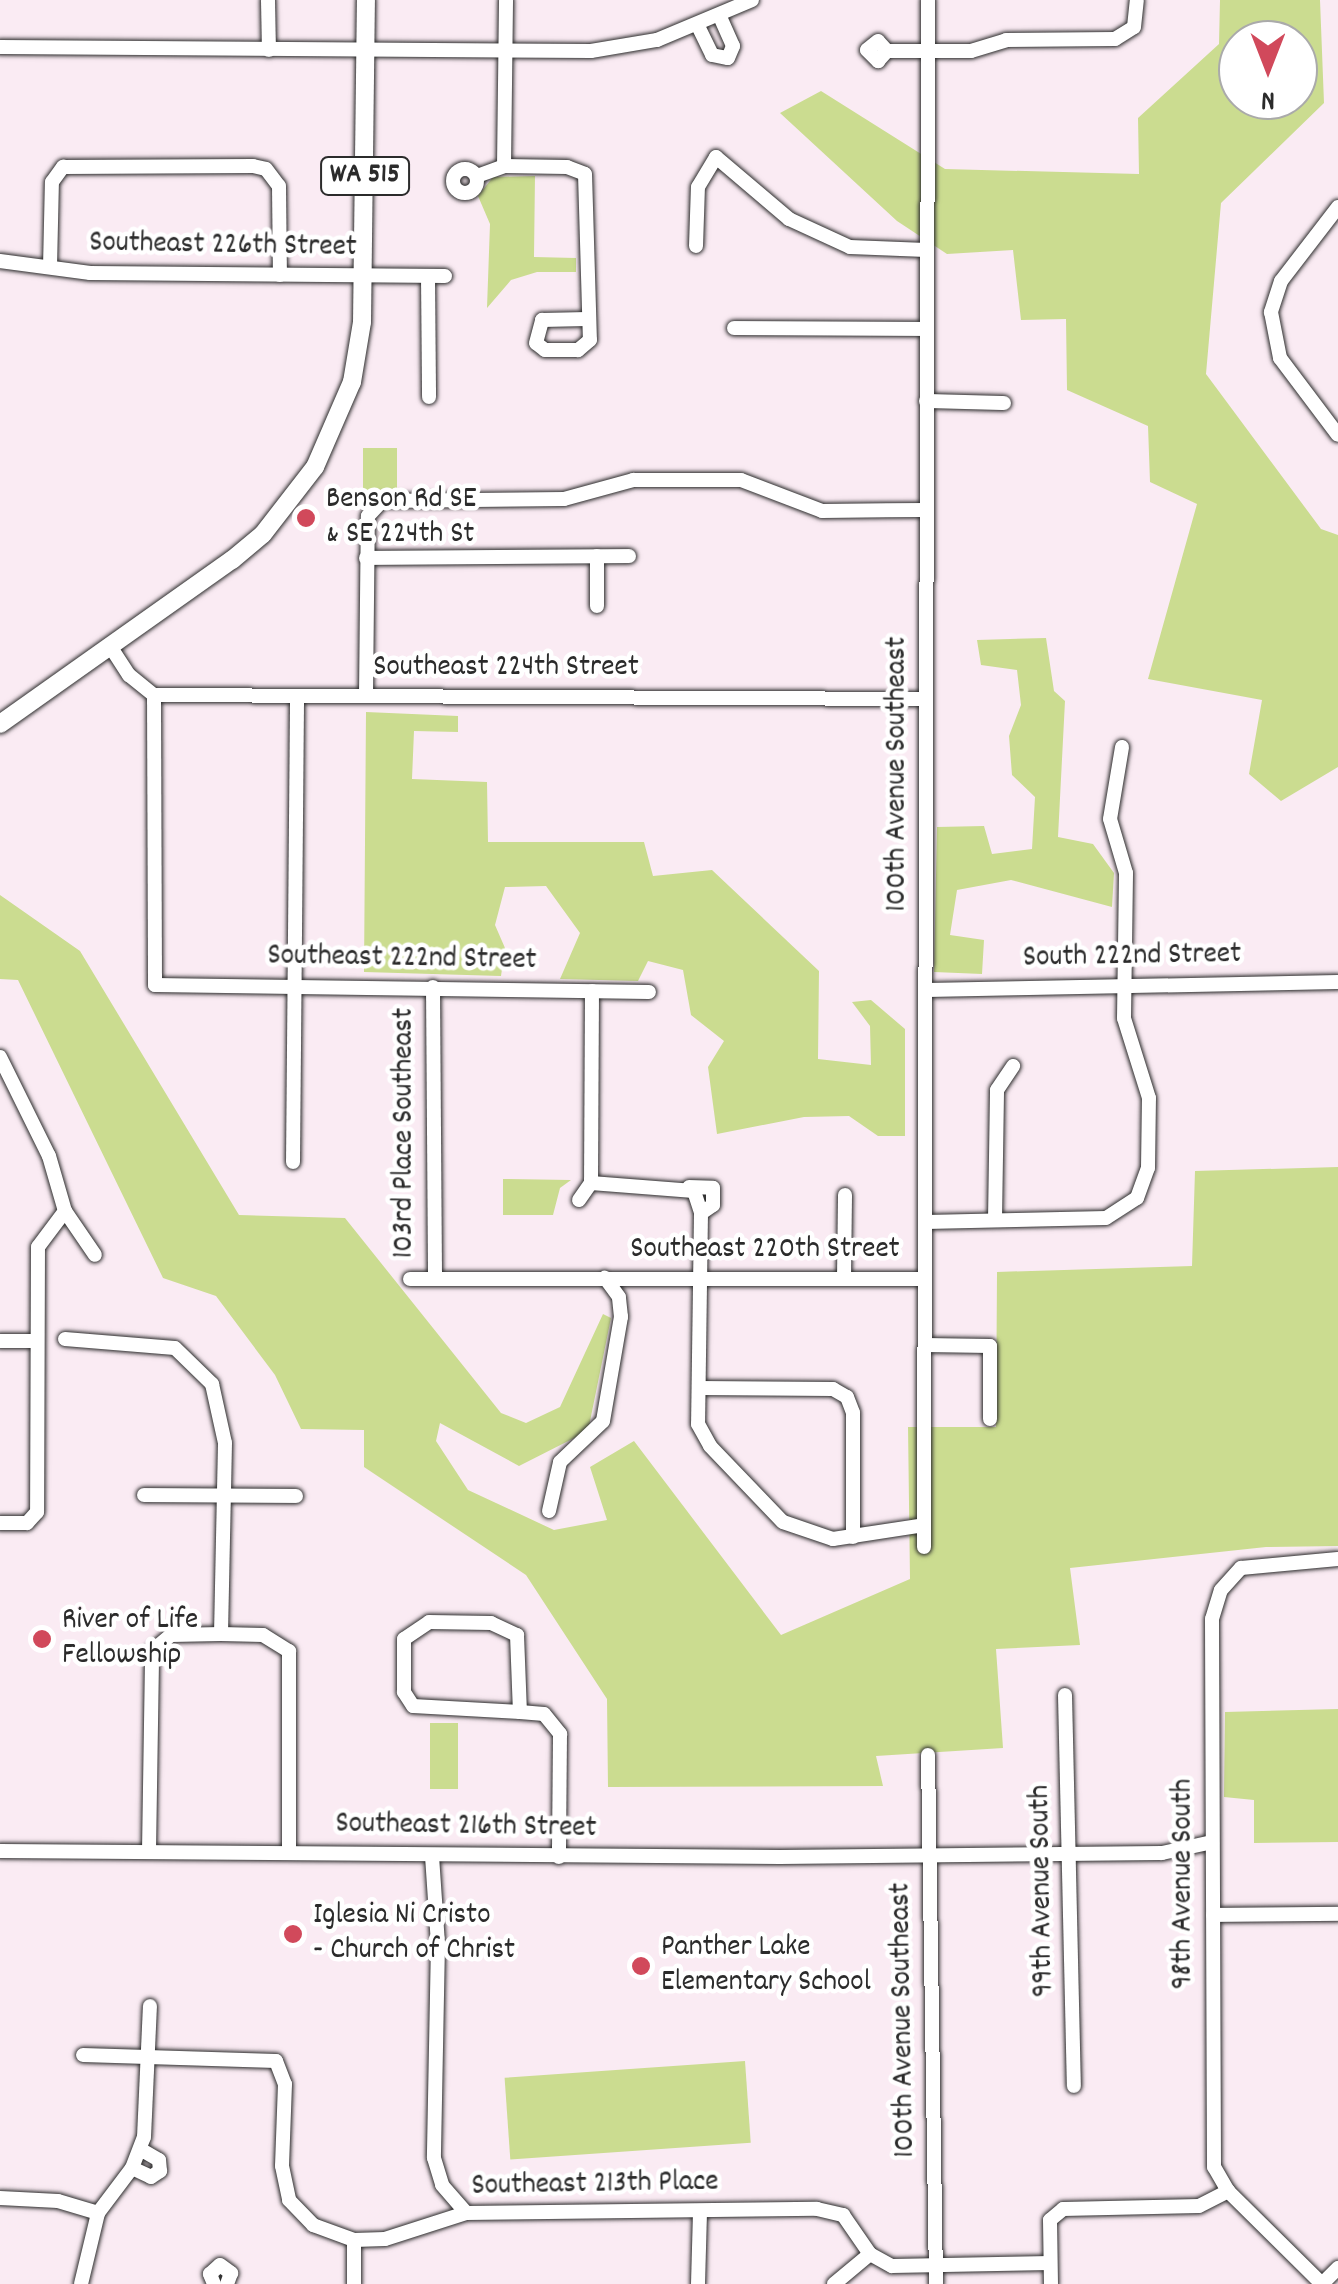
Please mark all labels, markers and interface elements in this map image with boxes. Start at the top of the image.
north arrow [1218,20,1318,120]
text: N [1261,78,1275,118]
road number: WA 515 [320,153,410,199]
street label: Southeast 226th Street [89,227,357,267]
place label: Benson Rd SE & SE 224th St [326,483,476,554]
marker: Benson Rd SE & SE 224th St [295,507,317,529]
street label: 100th Avenue Southeast [881,636,917,912]
street label: Southeast 224th Street [373,651,639,687]
street label: South 222nd Street [1023,938,1241,978]
street label: Southeast 222nd Street [267,940,537,980]
street label: 103rd Place Southeast [388,1008,424,1258]
street label: Southeast 220th Street [630,1233,900,1269]
place label: River of Life Fellowship [62,1604,198,1674]
marker: River of Life Fellowship [31,1628,53,1650]
street label: 98th Avenue South [1167,1779,1203,1989]
street label: 99th Avenue South [1024,1784,1064,1998]
street label: Southeast 216th Street [335,1808,597,1848]
street label: 100th Avenue Southeast [885,1882,925,2158]
place label: Iglesia Ni Cristo - Church of Christ [313,1899,515,1970]
marker: Iglesia Ni Cristo - Church of Christ [282,1923,304,1945]
place label: Panther Lake Elementary School [661,1931,871,2002]
marker: Panther Lake Elementary School [630,1955,652,1977]
street label: Southeast 213th Place [471,2166,719,2206]

